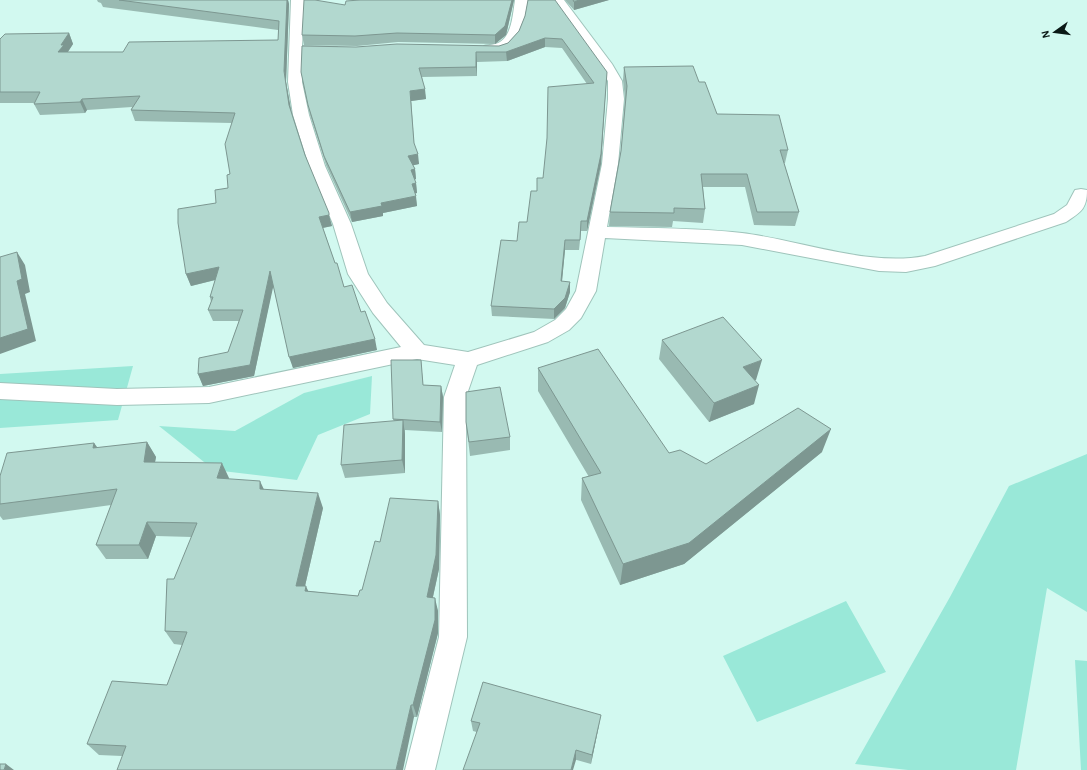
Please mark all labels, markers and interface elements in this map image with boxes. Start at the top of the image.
north arrow [1035,12,1075,52]
text: N [1040,29,1052,39]

